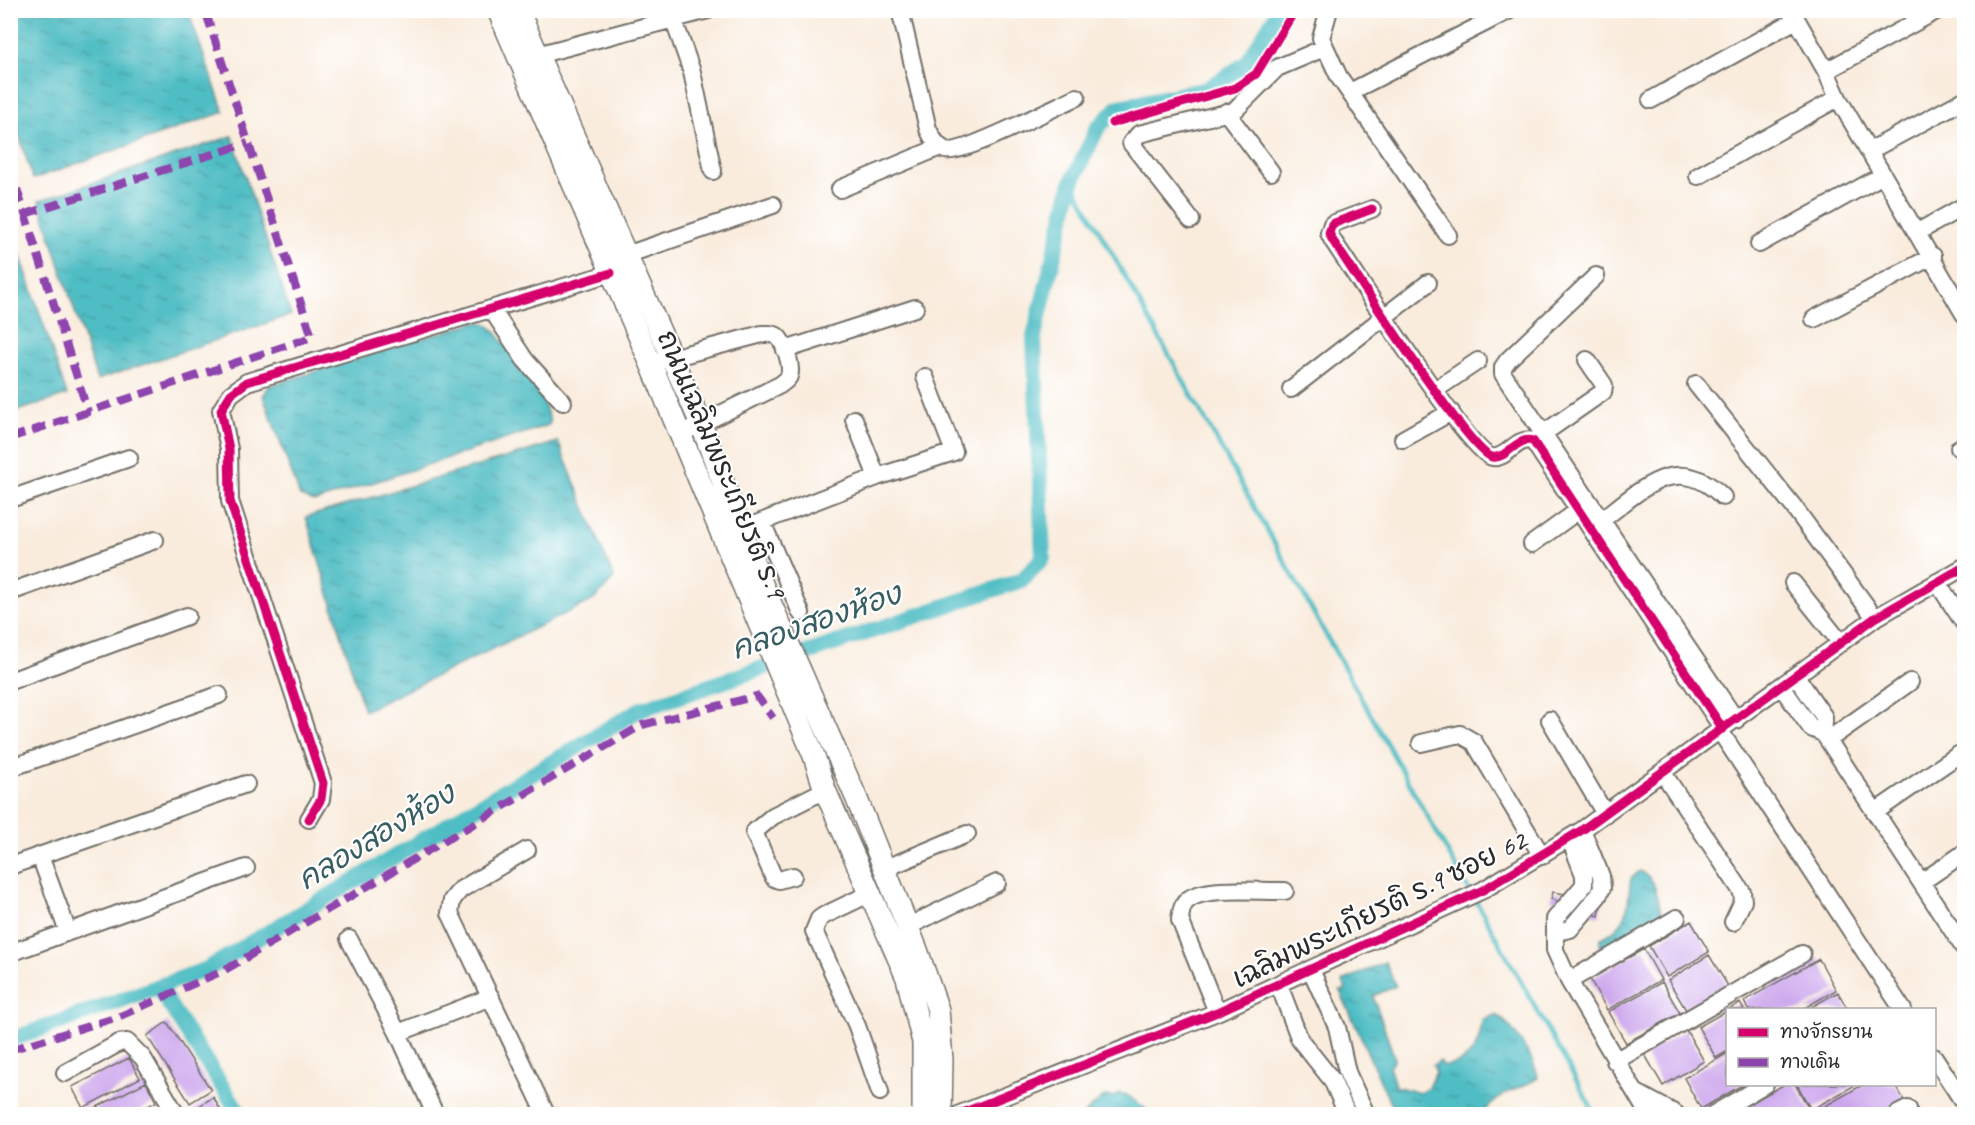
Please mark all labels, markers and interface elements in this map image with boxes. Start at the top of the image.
street label: ถนนเฉลิมพระเกียรติ ร.9 [650,325,795,605]
water label: คลองสองห้อง [726,573,909,668]
water label: คลองสองห้อง [290,773,464,898]
street label: เฉลิมพระเกียรติ ร.9 ซอย 62 [1226,821,1534,995]
legend [1726,1008,1936,1086]
text: ทางจักรยาน [1780,1021,1872,1043]
text: ทางเดิน [1780,1051,1840,1073]

